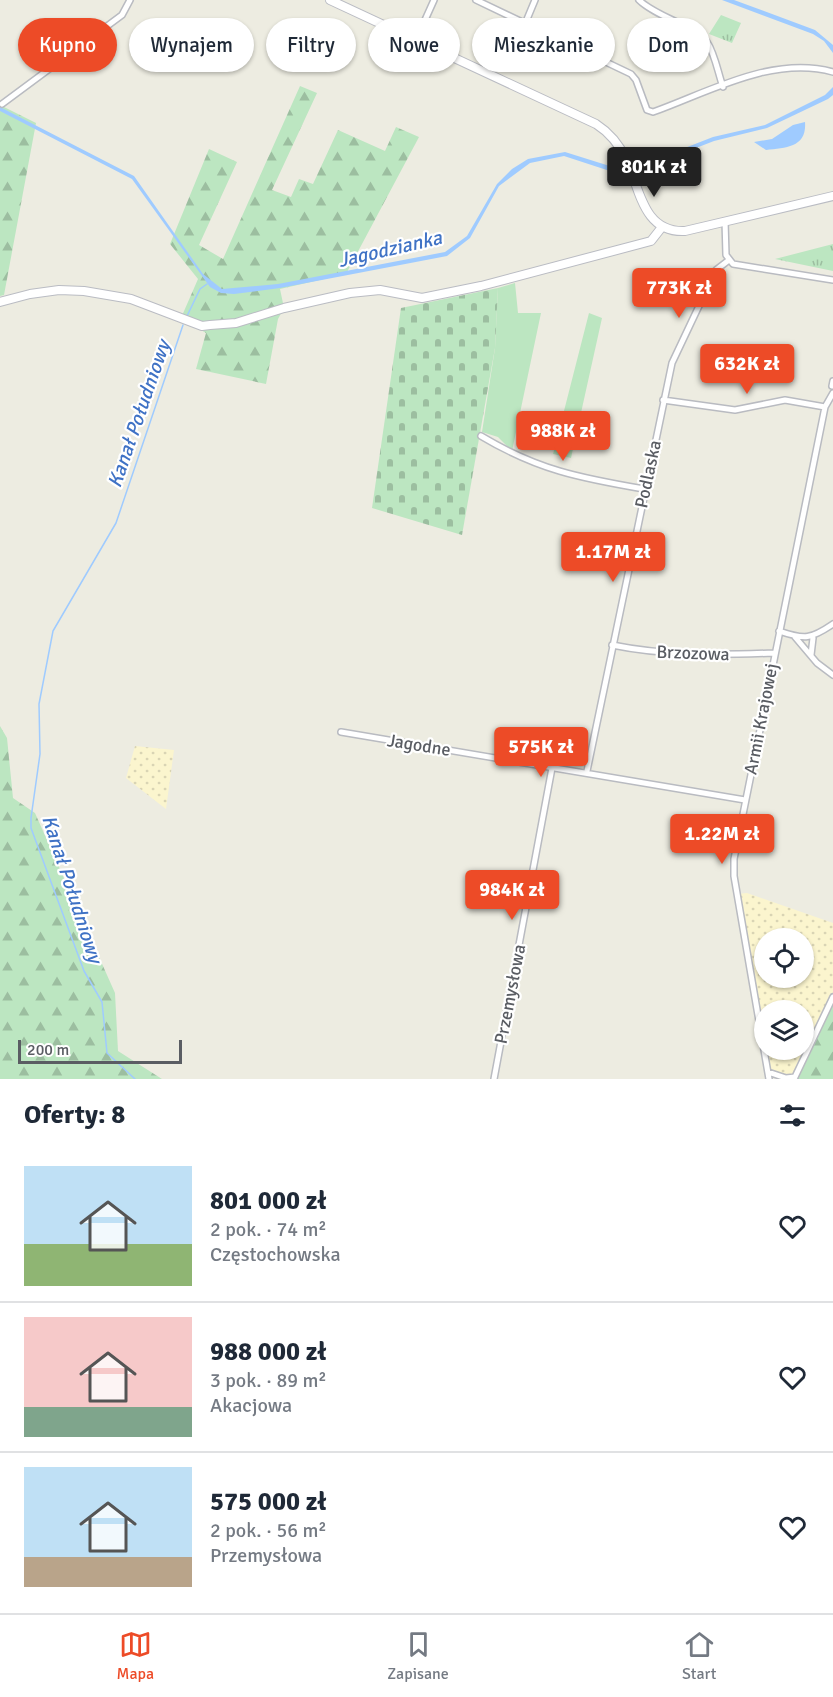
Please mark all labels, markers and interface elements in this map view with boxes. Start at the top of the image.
chip: Kupno [18,18,117,72]
chip: Wynajem [129,18,254,72]
chip: Filtry [266,18,356,72]
chip: Nowe [368,18,460,72]
chip: Mieszkanie [472,18,615,72]
chip: Dom [627,18,710,72]
pin: 801K zł [599,147,709,198]
text: 801K zł [621,154,687,179]
water label: Jagodzianka [336,225,445,273]
pin: 773K zł [624,268,734,319]
text: 773K zł [646,275,712,300]
water label: Kanał Południowy [102,335,177,491]
pin: 632K zł [692,344,802,395]
text: 632K zł [714,351,780,376]
pin: 988K zł [508,411,618,462]
text: 988K zł [530,418,596,443]
street label: Podlaska [630,438,666,510]
pin: 1.17M zł [551,532,675,583]
text: 1.17M zł [575,539,651,564]
street label: Brzozowa [656,641,730,665]
street label: Armii Krajowej [739,661,783,777]
pin: 575K zł [486,727,596,778]
street label: Jagodne [386,729,452,761]
text: 575K zł [508,734,574,759]
water label: Kanał Południowy [36,812,108,969]
pin: 1.22M zł [660,814,784,865]
text: 1.22M zł [684,821,760,846]
pin: 984K zł [457,870,567,921]
text: 984K zł [479,877,545,902]
map controls [754,928,814,1060]
button: locate [754,928,814,988]
street label: Przemysłowa [490,942,530,1046]
button: layers [754,1000,814,1060]
scale bar [18,1037,182,1064]
text: 200 m [27,1040,69,1060]
text: Oferty: 8 [24,1099,125,1131]
icon: filters [776,1099,809,1132]
text: 801 000 zł [210,1185,327,1217]
icon: home [72,1190,144,1262]
icon: heart [776,1210,809,1243]
text: 2 pok. · 74 m² [210,1217,327,1242]
text: Częstochowska [210,1242,341,1267]
text: 988 000 zł [210,1336,327,1368]
icon: home [72,1341,144,1413]
icon: heart [776,1361,809,1394]
text: 3 pok. · 89 m² [210,1368,327,1393]
text: Akacjowa [210,1393,292,1418]
text: 575 000 zł [210,1486,327,1518]
icon: home [72,1491,144,1563]
icon: heart [776,1511,809,1544]
text: 2 pok. · 56 m² [210,1518,327,1543]
text: Przemysłowa [210,1543,322,1568]
tab: Mapa [117,1628,154,1684]
tab: Zapisane [387,1628,449,1684]
tab: Start [682,1628,716,1684]

